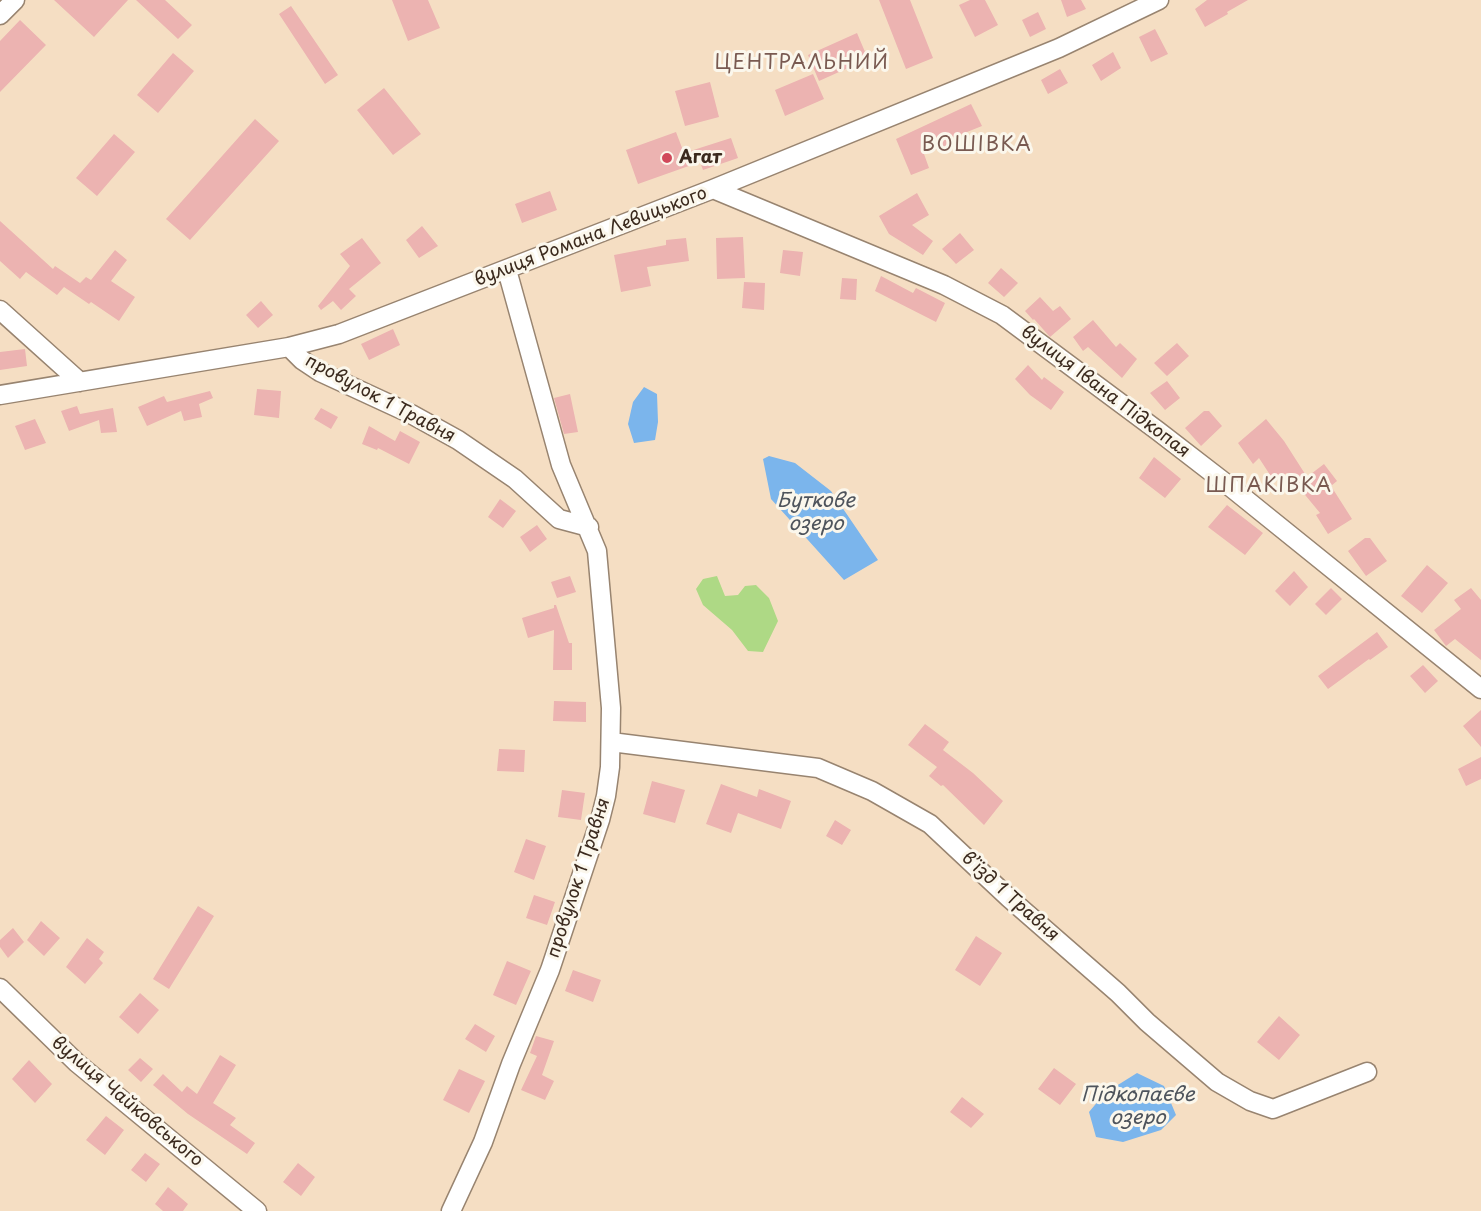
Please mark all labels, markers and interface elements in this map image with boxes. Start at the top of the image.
district label: ЦЕНТРАЛЬНИЙ [714,51,890,75]
district label: ВОШІВКА [922,133,1032,157]
place label: Агат [679,147,722,169]
marker: Агат [660,151,674,165]
street label: вулиця Романа Левицького [472,183,710,291]
street label: вулиця Івана Підкопая [1016,321,1194,463]
street label: провулок 1 Травня [301,350,459,448]
district label: ШПАКІВКА [1206,474,1332,498]
water label: Буткове озеро [777,489,855,536]
street label: провулок 1 Травня [543,795,615,961]
street label: в’їзд 1 Травня [957,848,1063,946]
street label: вулиця Чайковського [47,1032,207,1172]
water label: Підкопаєве озеро [1081,1083,1195,1130]

